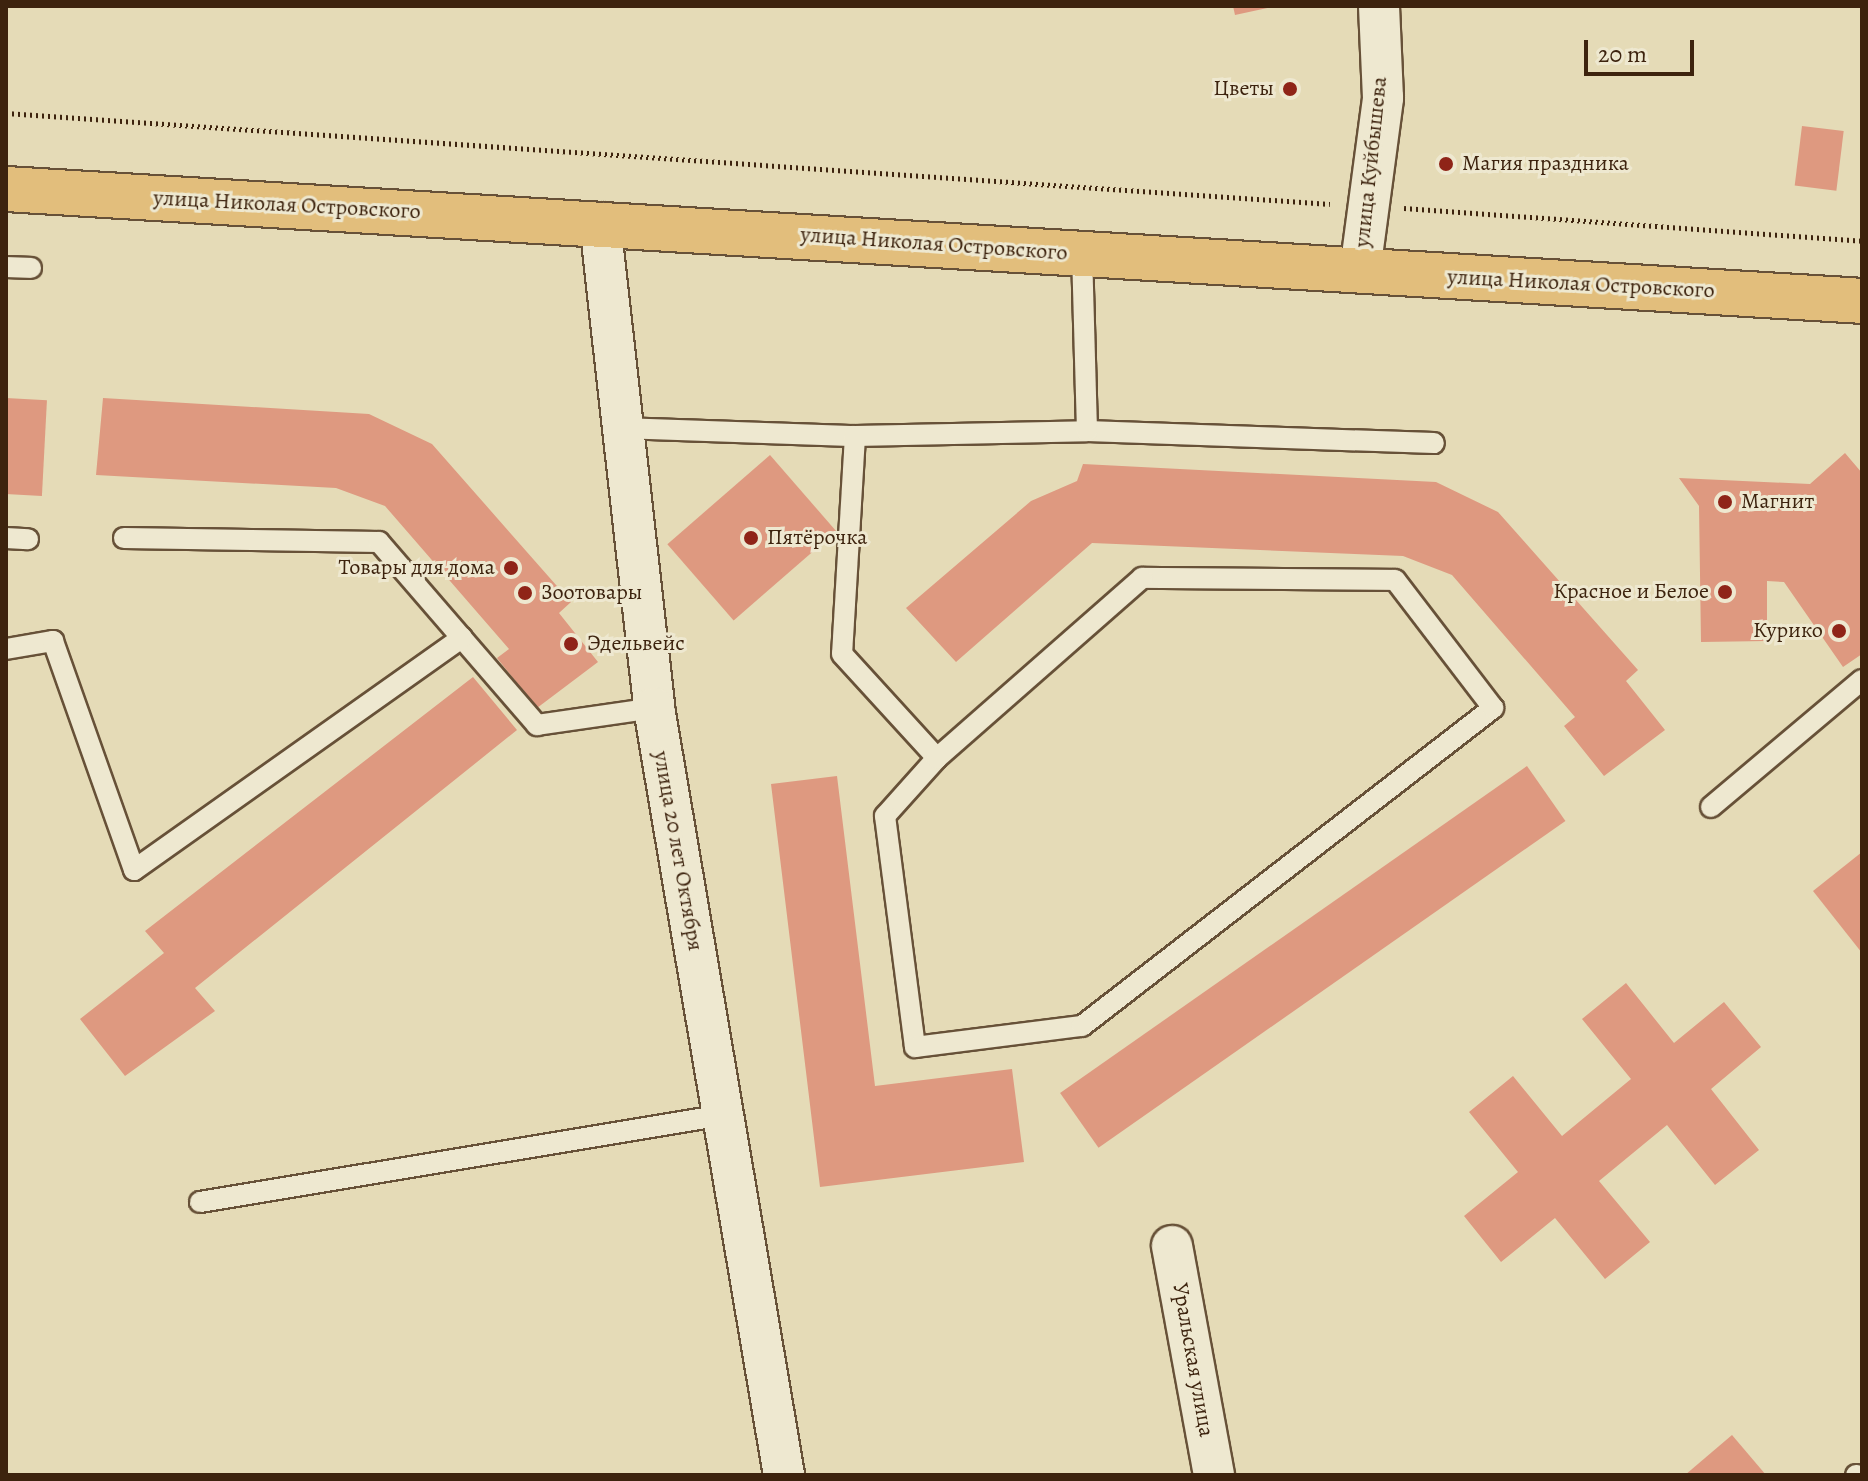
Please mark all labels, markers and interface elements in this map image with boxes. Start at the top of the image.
scale bar [1588,24,1698,74]
text: 20 m [1598,38,1647,70]
street label: улица Куйбышева [1349,75,1393,249]
place label: Цветы [1213,76,1274,102]
marker: Цветы [1281,80,1299,98]
place label: Магия праздника [1462,151,1629,177]
marker: Магия праздника [1437,155,1455,173]
street label: улица Николая Островского [153,185,421,225]
street label: улица Николая Островского [800,222,1068,266]
street label: улица Николая Островского [1447,264,1715,304]
place label: Магнит [1741,489,1814,515]
marker: Магнит [1716,493,1734,511]
place label: Пятёрочка [767,525,867,551]
marker: Пятёрочка [742,529,760,547]
place label: Товары для дома [338,555,495,581]
marker: Товары для дома [502,559,520,577]
place label: Красное и Белое [1553,579,1709,605]
place label: Зоотовары [541,580,642,606]
marker: Красное и Белое [1716,583,1734,601]
marker: Зоотовары [516,584,534,602]
place label: Курико [1753,618,1823,644]
marker: Курико [1830,622,1848,640]
place label: Эдельвейс [587,631,685,657]
marker: Эдельвейс [562,635,580,653]
street label: улица 20 лет Октября [647,749,709,953]
street label: Уральская улица [1166,1281,1220,1439]

